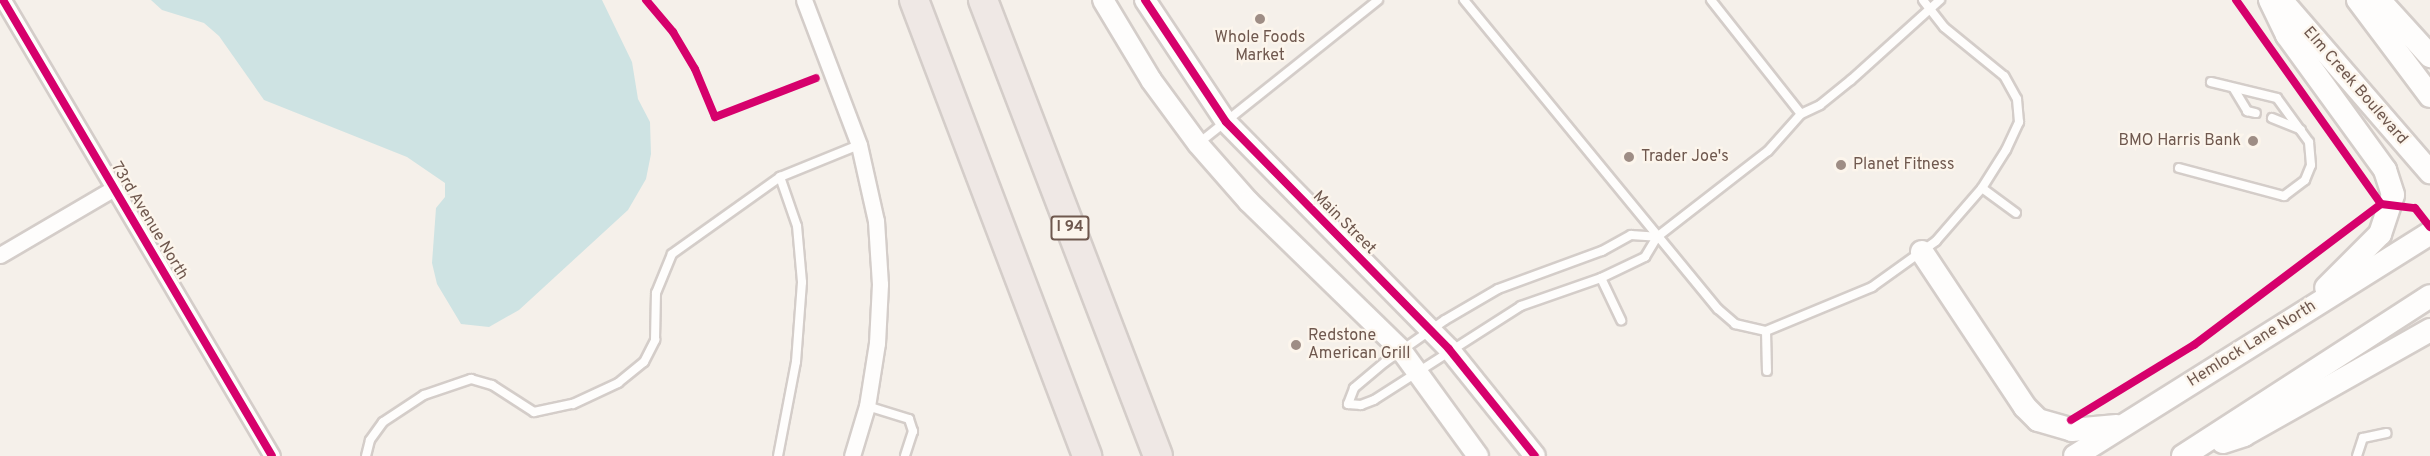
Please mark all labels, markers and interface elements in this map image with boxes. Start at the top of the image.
marker: Whole Foods Market [1253,12,1267,26]
street label: Elm Creek Boulevard [2299,23,2411,149]
place label: Whole Foods Market [1215,28,1305,66]
place label: BMO Harris Bank [2119,131,2241,151]
marker: BMO Harris Bank [2246,134,2260,148]
place label: Trader Joe's [1641,147,1729,167]
marker: Trader Joe's [1622,150,1636,164]
place label: Planet Fitness [1853,155,1955,175]
street label: 73rd Avenue North [106,158,192,284]
marker: Planet Fitness [1834,158,1848,172]
street label: Main Street [1308,187,1380,259]
road number: I 94 [1049,216,1091,240]
street label: Hemlock Lane North [2184,297,2320,391]
place label: Redstone American Grill [1308,326,1410,364]
marker: Redstone American Grill [1289,338,1303,352]

